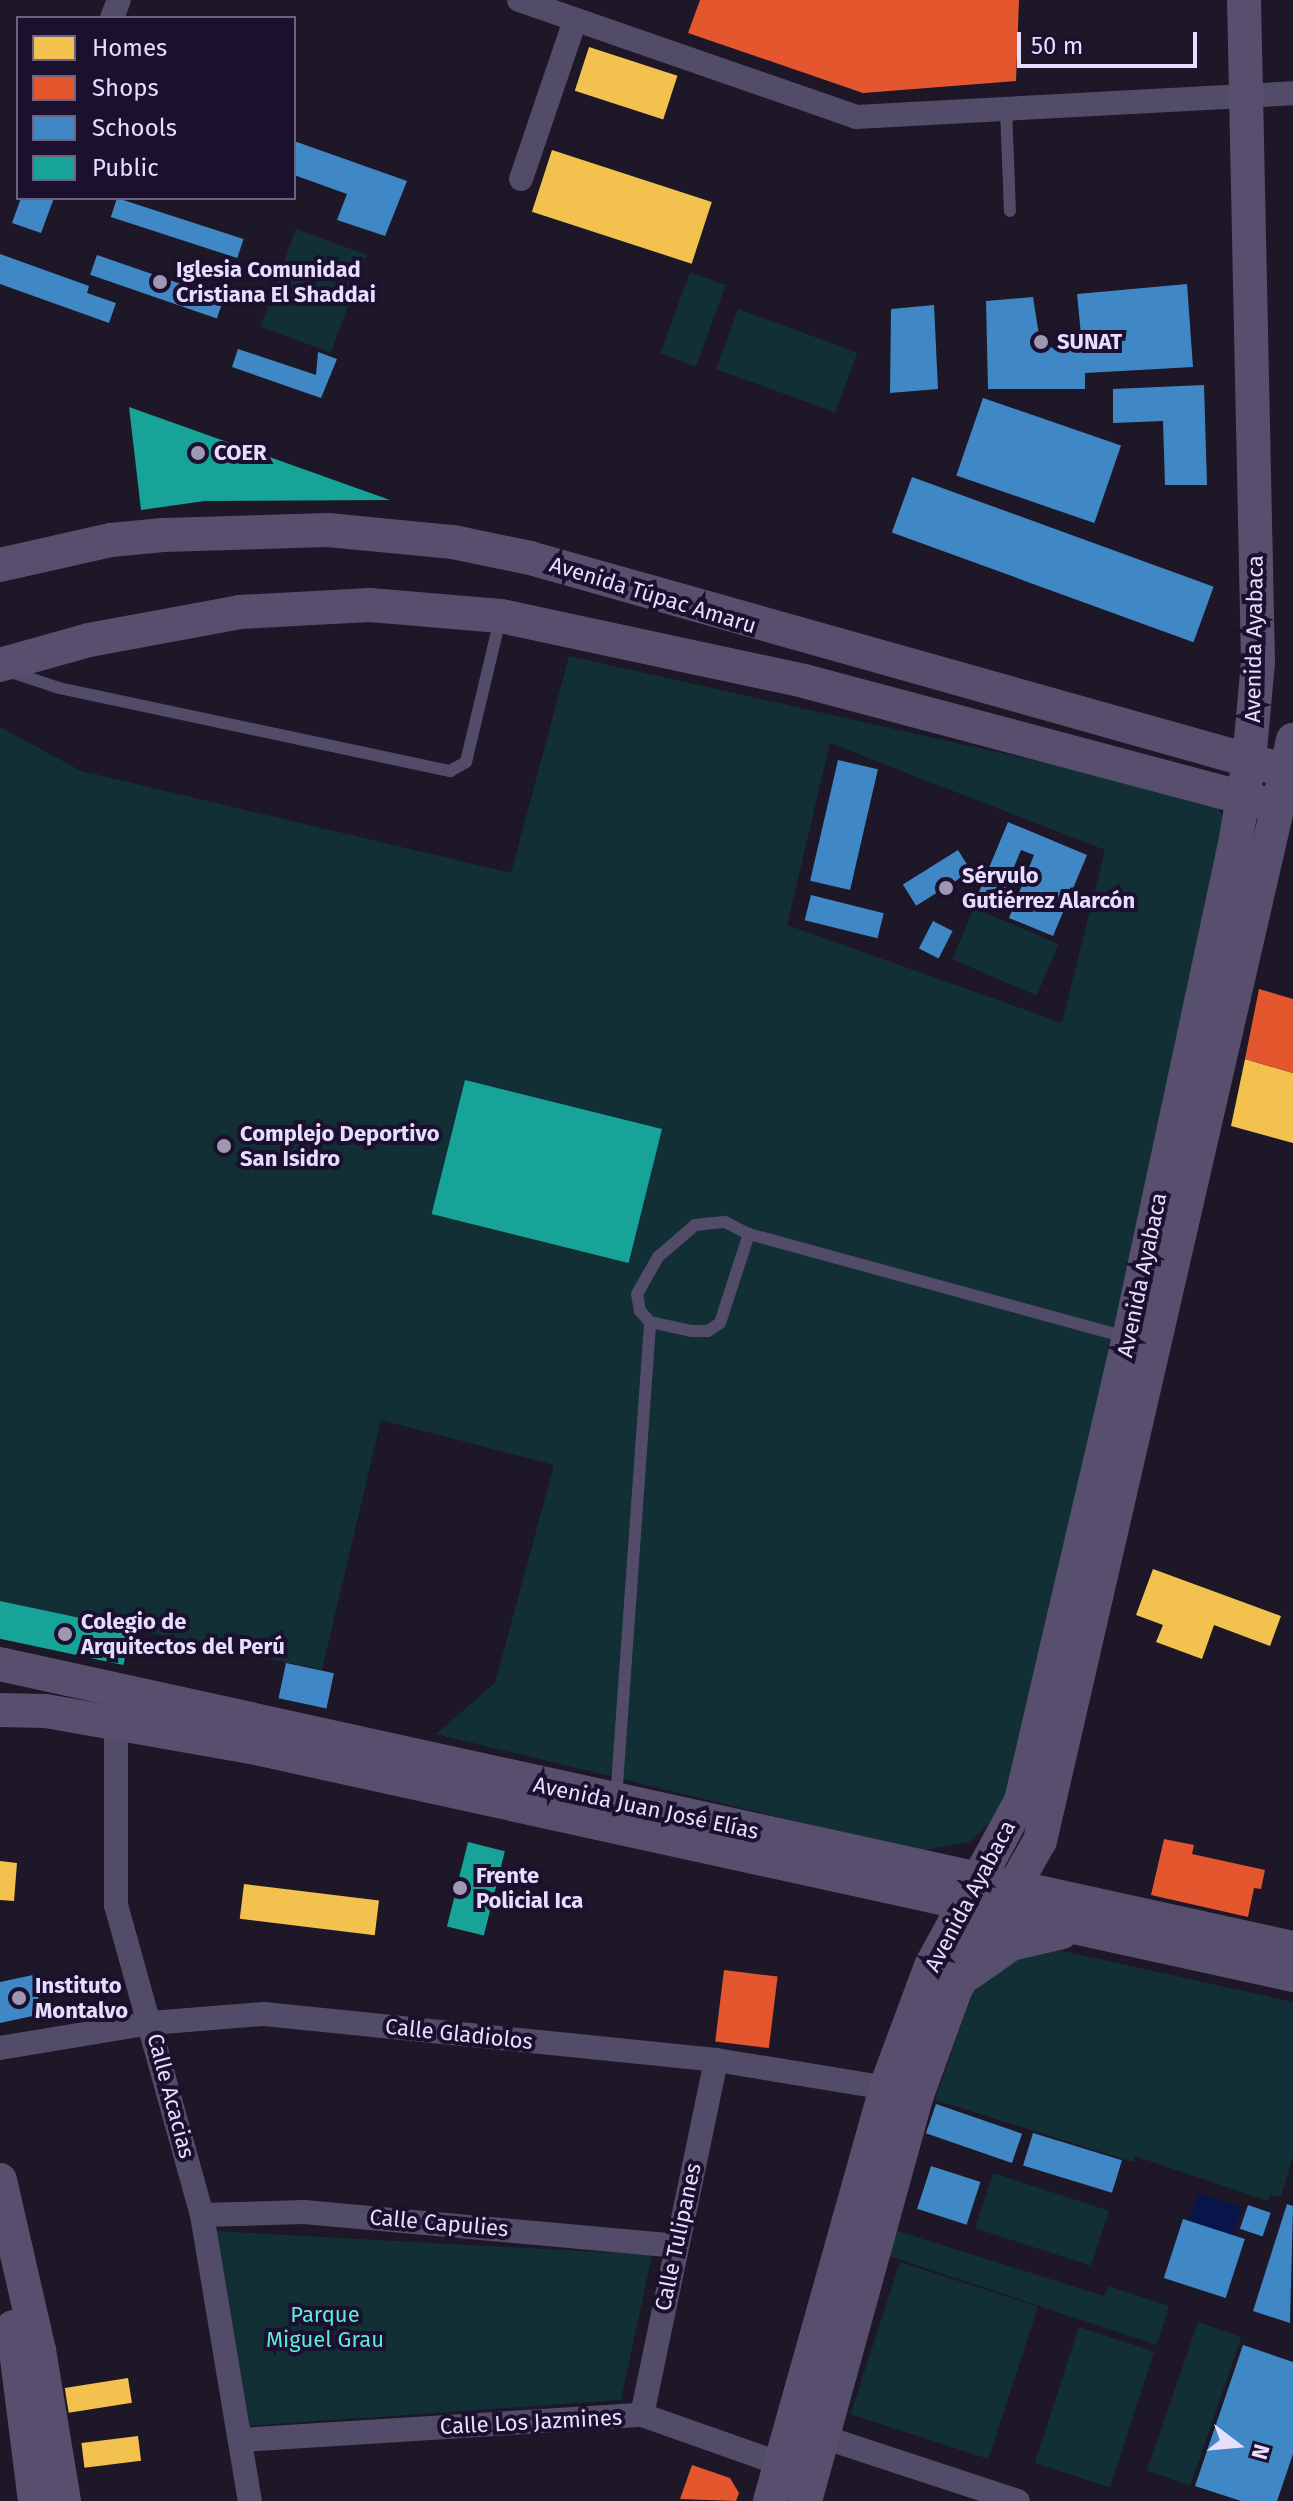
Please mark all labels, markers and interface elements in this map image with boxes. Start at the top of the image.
legend [16,16,296,200]
scale bar [1021,16,1201,66]
text: 50 m [1031,32,1083,60]
text: Homes [92,34,167,62]
text: Shops [92,74,159,102]
text: Schools [92,114,177,142]
text: Public [92,154,159,182]
place label: Iglesia Comunidad Cristiana El Shaddai [176,256,376,308]
marker: Iglesia Comunidad Cristiana El Shaddai [151,273,169,291]
place label: SUNAT [1057,329,1122,355]
marker: SUNAT [1032,333,1050,351]
place label: COER [214,440,267,466]
marker: COER [189,444,207,462]
street label: Avenida Túpac Amaru [547,551,759,639]
street label: Avenida Ayabaca [1239,555,1269,723]
place label: Sérvulo Gutiérrez Alarcón [962,862,1135,914]
marker: Sérvulo Gutiérrez Alarcón [937,879,955,897]
place label: Complejo Deportivo San Isidro [240,1120,440,1172]
marker: Complejo Deportivo San Isidro [215,1137,233,1155]
street label: Avenida Ayabaca [1112,1190,1172,1360]
place label: Colegio de Arquitectos del Perú [81,1608,285,1660]
marker: Colegio de Arquitectos del Perú [56,1625,74,1643]
street label: Avenida Juan José Elías [531,1771,761,1845]
street label: Avenida Ayabaca [919,1816,1021,1976]
place label: Frente Policial Ica [476,1862,583,1914]
marker: Frente Policial Ica [451,1879,469,1897]
place label: Instituto Montalvo [35,1972,128,2024]
marker: Instituto Montalvo [10,1989,28,2007]
street label: Calle Gladiolos [384,2013,534,2055]
street label: Calle Acacias [142,2031,200,2161]
street label: Calle Tulipanes [649,2161,707,2313]
street label: Calle Capulies [368,2204,510,2242]
park label: Parque Miguel Grau [266,2301,384,2352]
street label: Calle Los Jazmines [439,2404,623,2440]
north arrow [1197,2405,1277,2485]
text: N [1246,2441,1276,2462]

